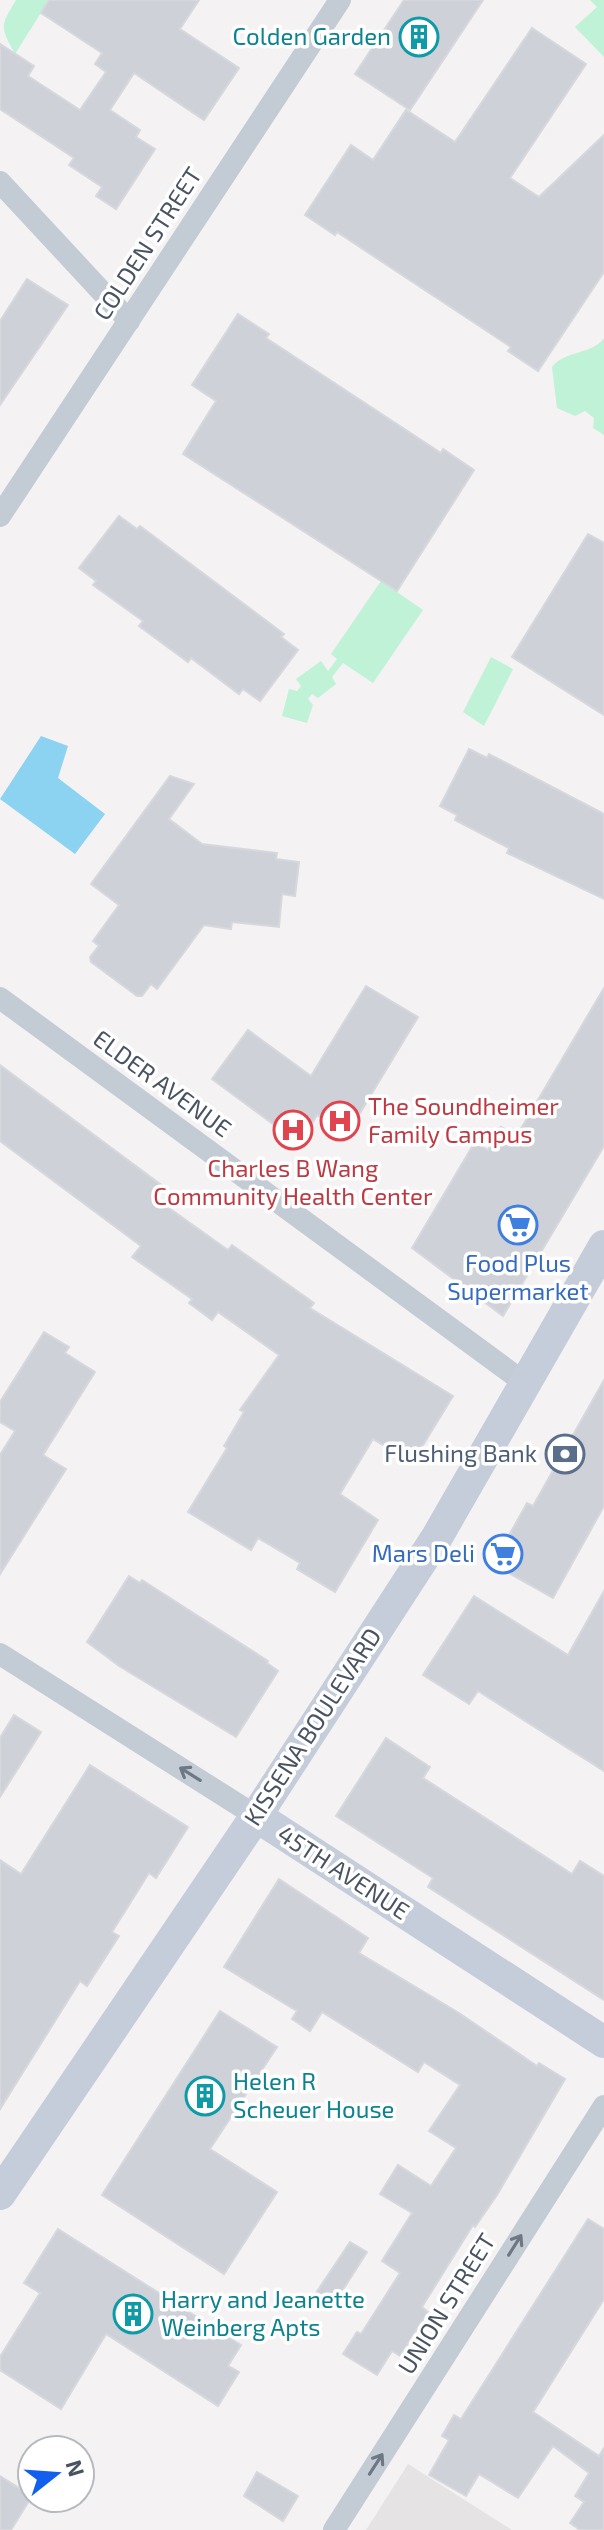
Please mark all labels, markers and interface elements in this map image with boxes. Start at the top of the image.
building icon: Colden Garden [398,16,440,58]
place label: Colden Garden [232,21,391,50]
street label: COLDEN STREET [87,161,207,325]
street label: ELDER AVENUE [88,1023,237,1143]
place label: The Soundheimer Family Campus [368,1091,559,1148]
hospital icon: The Soundheimer Family Campus [319,1100,361,1142]
hospital icon: Charles B Wang Community Health Center [272,1109,314,1151]
place label: Charles B Wang Community Health Center [153,1153,433,1210]
supermarket icon: Food Plus Supermarket [497,1204,539,1246]
place label: Food Plus Supermarket [447,1248,589,1305]
bank icon: Flushing Bank [544,1433,586,1475]
place label: Flushing Bank [384,1438,537,1467]
supermarket icon: Mars Deli [482,1533,524,1575]
place label: Mars Deli [372,1538,475,1567]
street label: KISSENA BOULEVARD [237,1622,386,1830]
one-way arrow [179,1766,202,1782]
street label: 45TH AVENUE [273,1818,415,1925]
place label: Helen R Scheuer House [233,2066,395,2123]
building icon: Helen R Scheuer House [184,2075,226,2117]
street label: UNION STREET [391,2227,501,2379]
one-way arrow [508,2234,524,2257]
place label: Harry and Jeanette Weinberg Apts [161,2284,365,2341]
building icon: Harry and Jeanette Weinberg Apts [112,2293,154,2335]
north arrow [16,2434,96,2514]
one-way arrow [368,2453,384,2476]
text: N [61,2456,91,2479]

